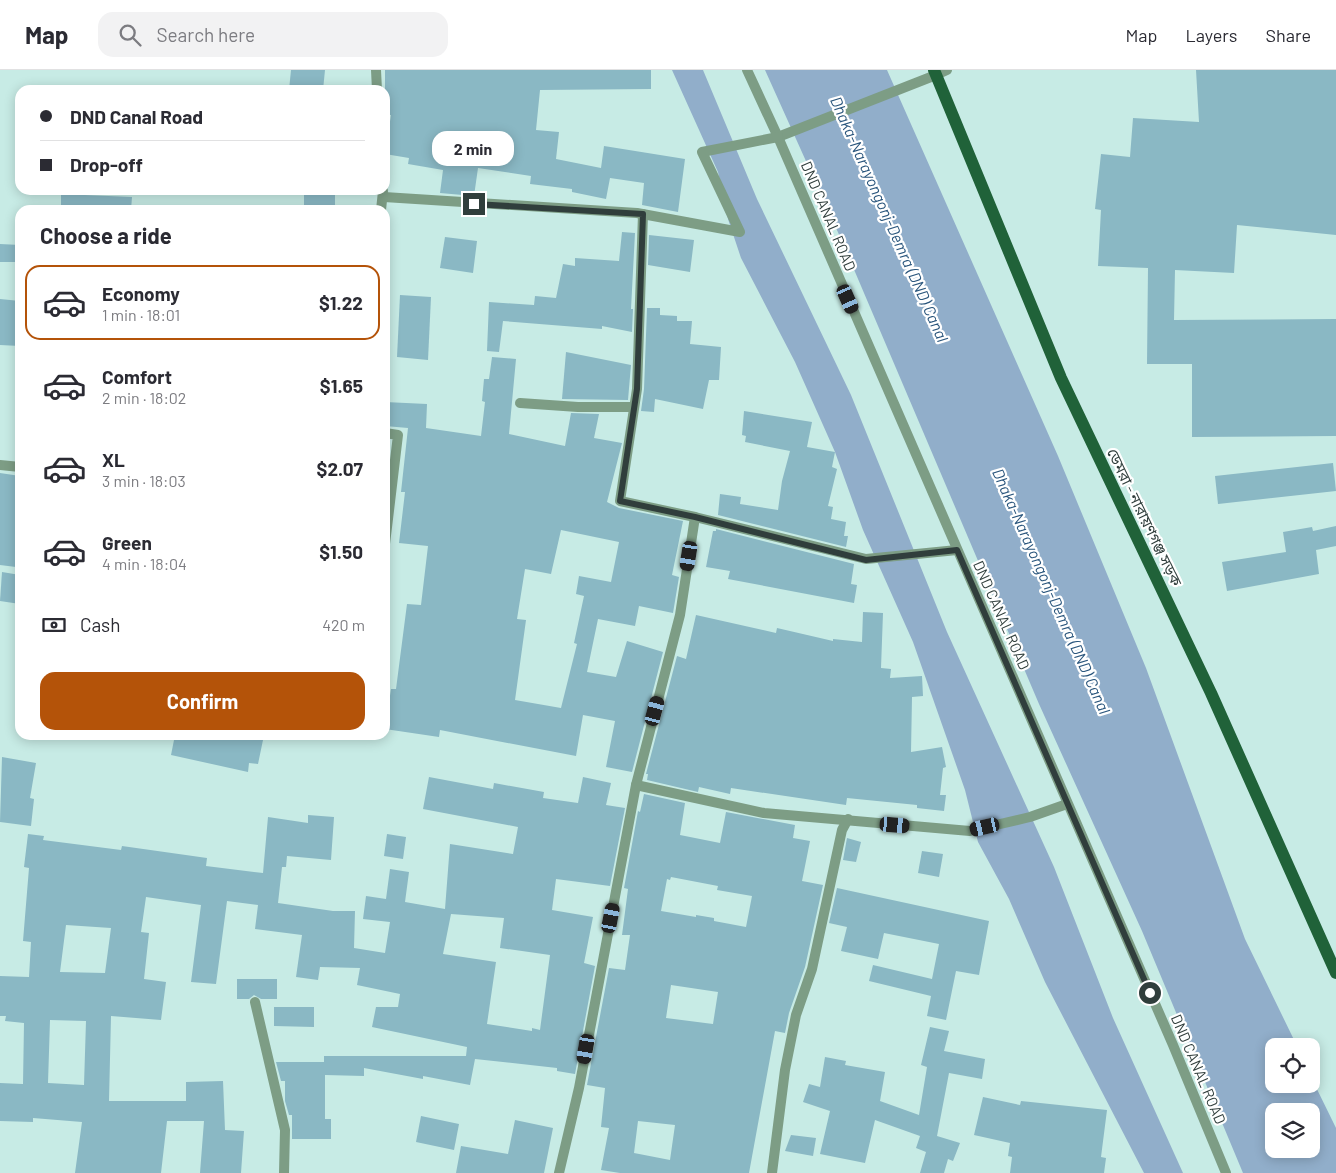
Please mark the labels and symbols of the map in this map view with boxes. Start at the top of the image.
water label: Dhaka-Narayongonj-Demra (DND) Canal [827,93,953,345]
callout: 2 min [433,132,515,166]
street label: DND CANAL ROAD [798,158,860,274]
route end [463,193,485,215]
car [835,282,860,316]
street label: ডেমরা - নারায়ণগঞ্জ সড়ক [1104,445,1187,590]
water label: Dhaka-Narayongonj-Demra (DND) Canal [989,465,1115,717]
car [679,540,698,572]
street label: DND CANAL ROAD [970,558,1034,672]
car [643,695,666,727]
car [879,816,910,834]
car [968,816,1001,838]
car [600,902,621,934]
route start [1139,982,1161,1004]
street label: DND CANAL ROAD [1168,1011,1230,1127]
car [576,1033,595,1065]

